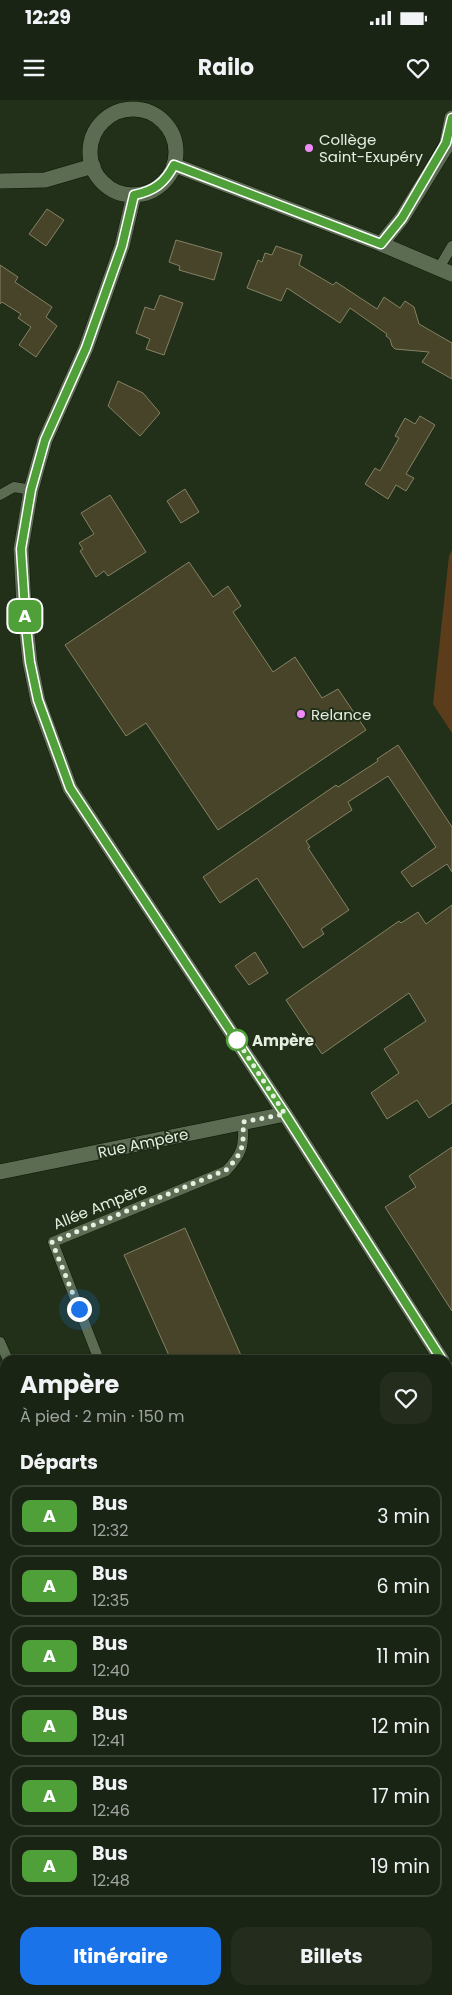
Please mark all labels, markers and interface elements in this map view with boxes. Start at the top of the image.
text: 12:29 [25,4,71,31]
text: Railo [198,52,254,83]
icon: menu [20,54,48,82]
icon: heart [404,54,432,82]
place label: Collège Saint-Exupéry [319,129,423,167]
marker: Collège Saint-Exupéry [303,142,315,154]
line badge: A [9,600,41,632]
text: A [18,603,32,628]
place label: Relance [311,704,371,725]
marker: Relance [295,708,307,720]
marker: Ampère [226,1029,248,1051]
place label: Ampère [252,1030,314,1051]
street label: Rue Ampère [96,1123,190,1163]
street label: Allée Ampère [50,1178,150,1234]
your location [67,1297,92,1322]
text: Ampère [20,1368,119,1401]
button: heart [380,1372,432,1424]
text: À pied · 2 min · 150 m [20,1405,185,1428]
text: Départs [20,1449,98,1476]
text: Bus [92,1490,128,1517]
text: A [43,1503,56,1528]
text: 3 min [377,1503,430,1530]
text: 12:32 [92,1519,128,1542]
text: Bus [92,1560,128,1587]
text: A [43,1573,56,1598]
text: 6 min [376,1573,430,1600]
text: 12:35 [92,1589,129,1612]
text: Bus [92,1630,128,1657]
text: A [43,1643,56,1668]
text: 11 min [376,1643,430,1670]
text: 12:40 [92,1659,130,1682]
text: Bus [92,1700,128,1727]
text: A [43,1713,56,1738]
text: 12 min [372,1713,430,1740]
text: 12:41 [92,1729,125,1752]
text: Bus [92,1770,128,1797]
text: A [43,1783,56,1808]
text: 17 min [372,1783,430,1810]
text: 12:46 [92,1799,130,1822]
text: Bus [92,1840,128,1867]
text: A [43,1853,56,1878]
text: 19 min [370,1853,430,1880]
text: 12:48 [92,1869,130,1892]
button: Itinéraire [20,1927,221,1985]
button: Billets [231,1927,432,1985]

